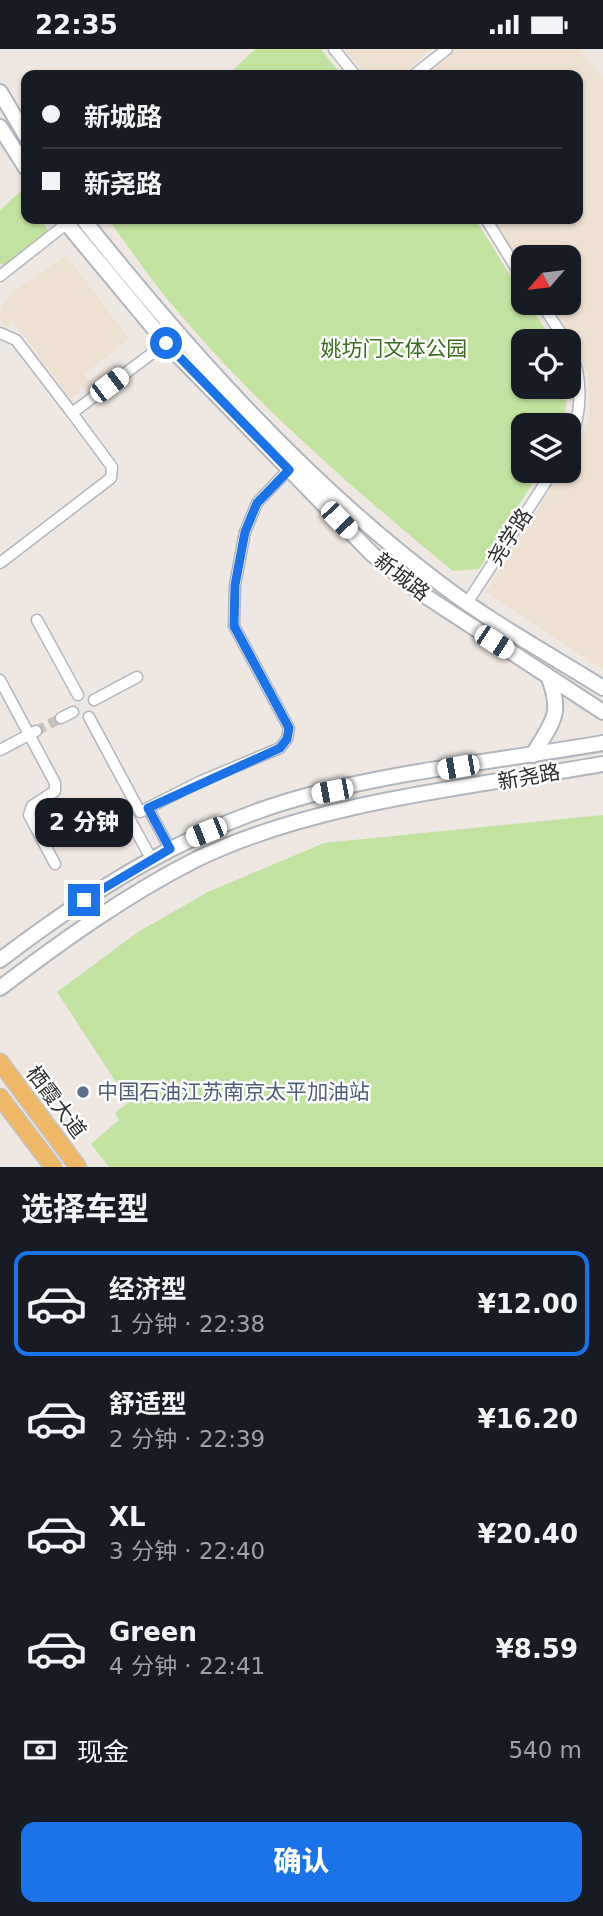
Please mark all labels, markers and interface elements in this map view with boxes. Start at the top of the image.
text: 22:35 [35,10,118,40]
text: 新城路 [84,102,162,132]
text: 新尧路 [84,169,162,199]
north arrow [511,245,581,315]
map controls [511,245,581,483]
route start [150,327,182,359]
button: locate [511,329,581,399]
park label: 姚坊门文体公园 [321,337,468,361]
car [86,364,133,406]
button: layers [511,413,581,483]
car [317,498,362,542]
street label: 尧学路 [483,504,537,570]
street label: 新城路 [370,548,434,606]
car [471,622,518,662]
car [436,753,481,781]
street label: 新尧路 [496,760,562,794]
car [310,777,355,805]
callout: 2 分钟 [35,799,133,847]
text: 2 分钟 [49,809,119,835]
car [183,814,230,850]
route end [68,884,100,916]
street label: 栖霞大道 [21,1061,91,1143]
place label: 中国石油江苏南京太平加油站 [97,1080,370,1104]
marker: 中国石油江苏南京太平加油站 [75,1084,91,1100]
text: 选择车型 [21,1190,149,1228]
icon: car [25,1272,88,1335]
text: 经济型 [109,1274,187,1304]
text: ¥12.00 [478,1289,578,1319]
text: 1 分钟 · 22:38 [109,1311,265,1337]
icon: car [25,1387,88,1450]
text: 舒适型 [109,1389,187,1419]
text: ¥16.20 [478,1404,578,1434]
text: 2 分钟 · 22:39 [109,1426,265,1452]
icon: car [25,1502,88,1565]
text: XL [109,1502,146,1532]
text: ¥20.40 [478,1519,578,1549]
text: 3 分钟 · 22:40 [109,1538,265,1564]
icon: car [25,1617,88,1680]
text: Green [109,1617,197,1647]
text: ¥8.59 [496,1634,578,1664]
text: 4 分钟 · 22:41 [109,1653,265,1679]
icon: cash [21,1731,59,1769]
text: 现金 [77,1737,129,1767]
text: 540 m [508,1737,582,1763]
button: 确认 [21,1822,582,1902]

